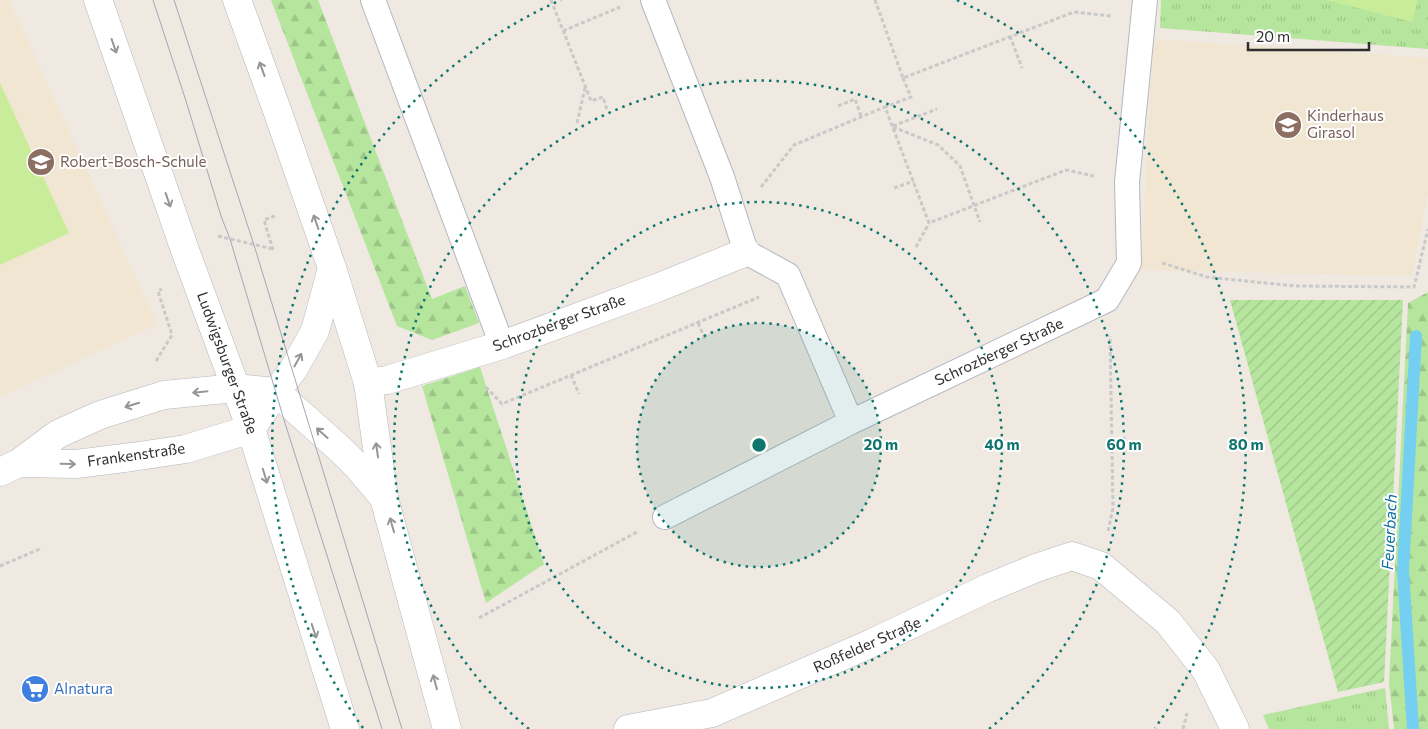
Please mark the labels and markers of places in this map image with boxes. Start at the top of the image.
place label: Kinderhaus Girasol [1307,106,1384,141]
school or university icon: Kinderhaus Girasol [1273,110,1303,140]
school or university icon: Robert-Bosch-Schule [26,147,56,177]
place label: Robert-Bosch-Schule [60,152,206,170]
centre of rings [750,436,768,454]
supermarket icon: Alnatura [20,674,50,704]
place label: Alnatura [54,679,113,697]

